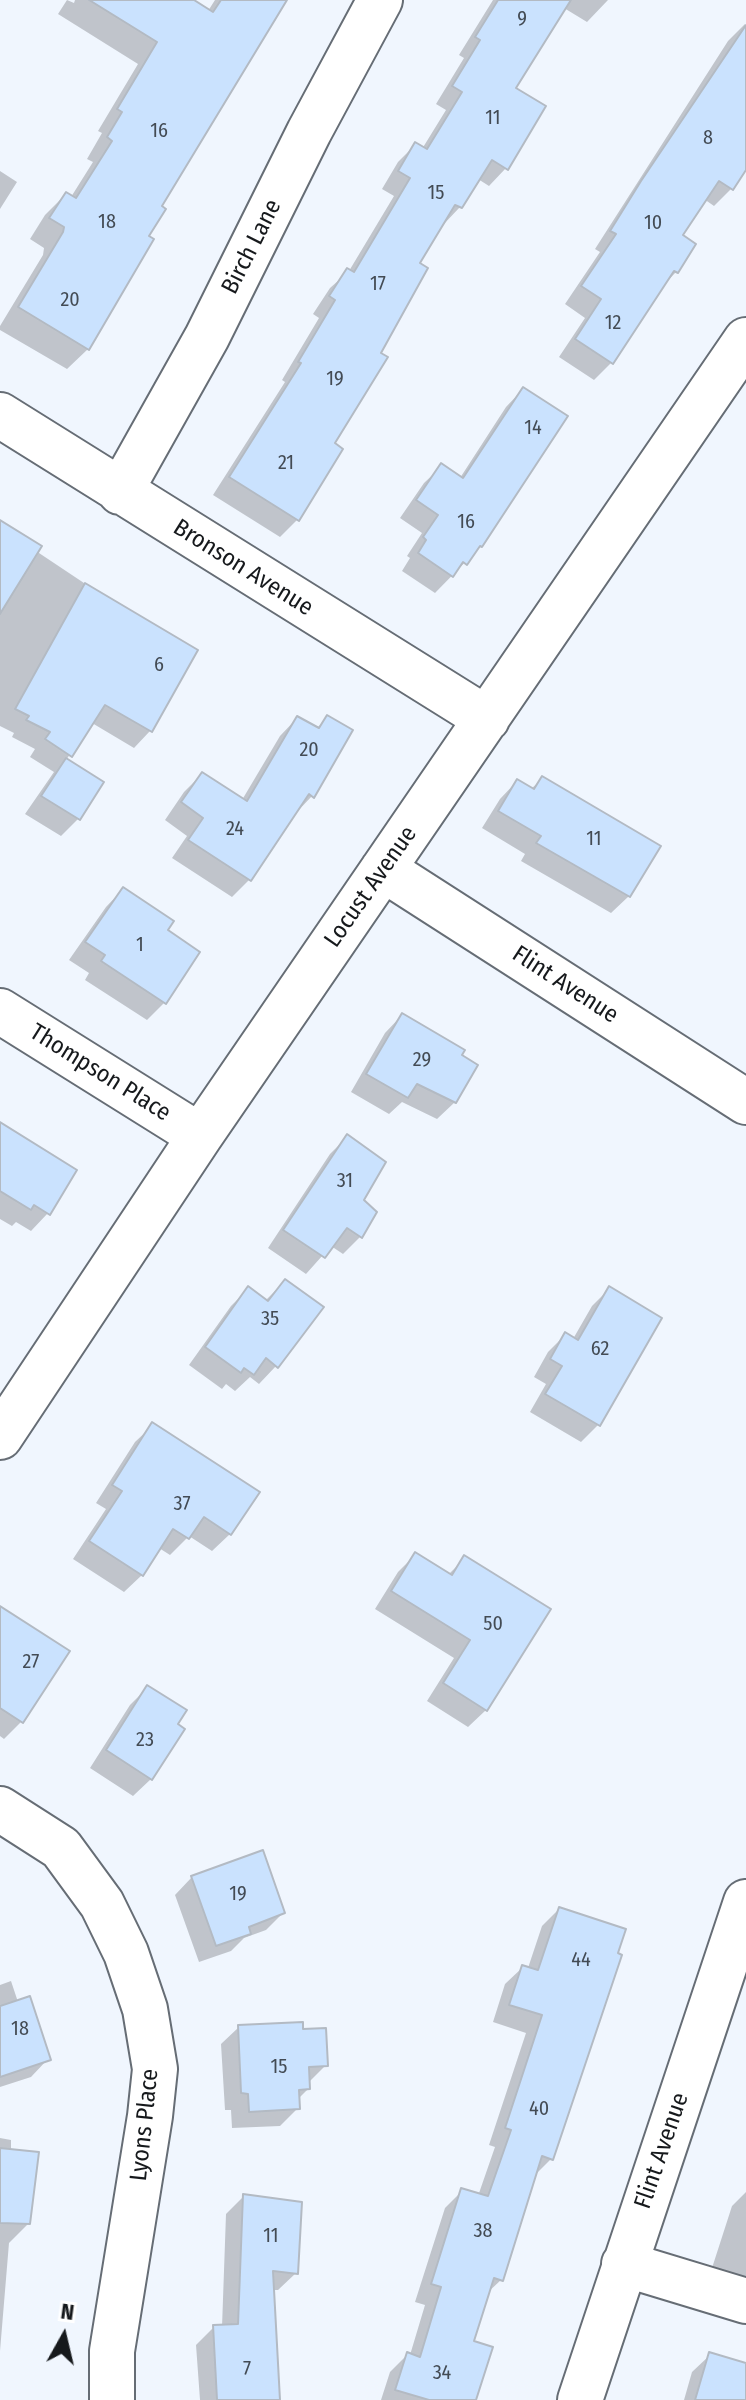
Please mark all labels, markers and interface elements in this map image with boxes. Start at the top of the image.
house number: 9 [517,7,527,31]
house number: 11 [485,106,501,130]
house number: 16 [150,119,168,143]
house number: 8 [703,126,713,150]
house number: 15 [428,181,444,205]
street label: Birch Lane [216,195,288,299]
house number: 18 [98,210,116,234]
house number: 10 [644,211,662,235]
house number: 17 [370,272,386,296]
house number: 20 [60,288,80,312]
house number: 12 [605,311,621,335]
house number: 19 [326,367,344,391]
house number: 14 [524,416,542,440]
house number: 21 [278,451,294,475]
house number: 16 [457,510,475,534]
street label: Bronson Avenue [168,514,318,622]
house number: 6 [154,653,164,677]
house number: 20 [299,738,319,762]
house number: 24 [226,817,244,841]
street label: Locust Avenue [319,821,423,953]
house number: 11 [586,827,602,851]
house number: 1 [136,933,144,957]
street label: Flint Avenue [506,940,624,1030]
street label: Thompson Place [24,1018,176,1128]
house number: 29 [413,1048,431,1072]
house number: 31 [337,1169,353,1193]
house number: 35 [261,1307,279,1331]
house number: 62 [591,1337,609,1361]
house number: 37 [173,1492,191,1516]
house number: 50 [483,1612,503,1636]
house number: 27 [23,1650,39,1674]
house number: 23 [136,1728,154,1752]
house number: 19 [229,1882,247,1906]
house number: 44 [571,1948,591,1972]
house number: 18 [11,2017,29,2041]
house number: 15 [271,2055,287,2079]
street label: Lyons Place [125,2067,165,2183]
street label: Flint Avenue [629,2089,695,2213]
house number: 40 [529,2097,549,2121]
house number: 38 [473,2219,493,2243]
house number: 11 [263,2224,279,2248]
north arrow [24,2296,104,2376]
text: N [59,2297,76,2326]
house number: 7 [243,2357,251,2381]
house number: 34 [433,2361,451,2385]

